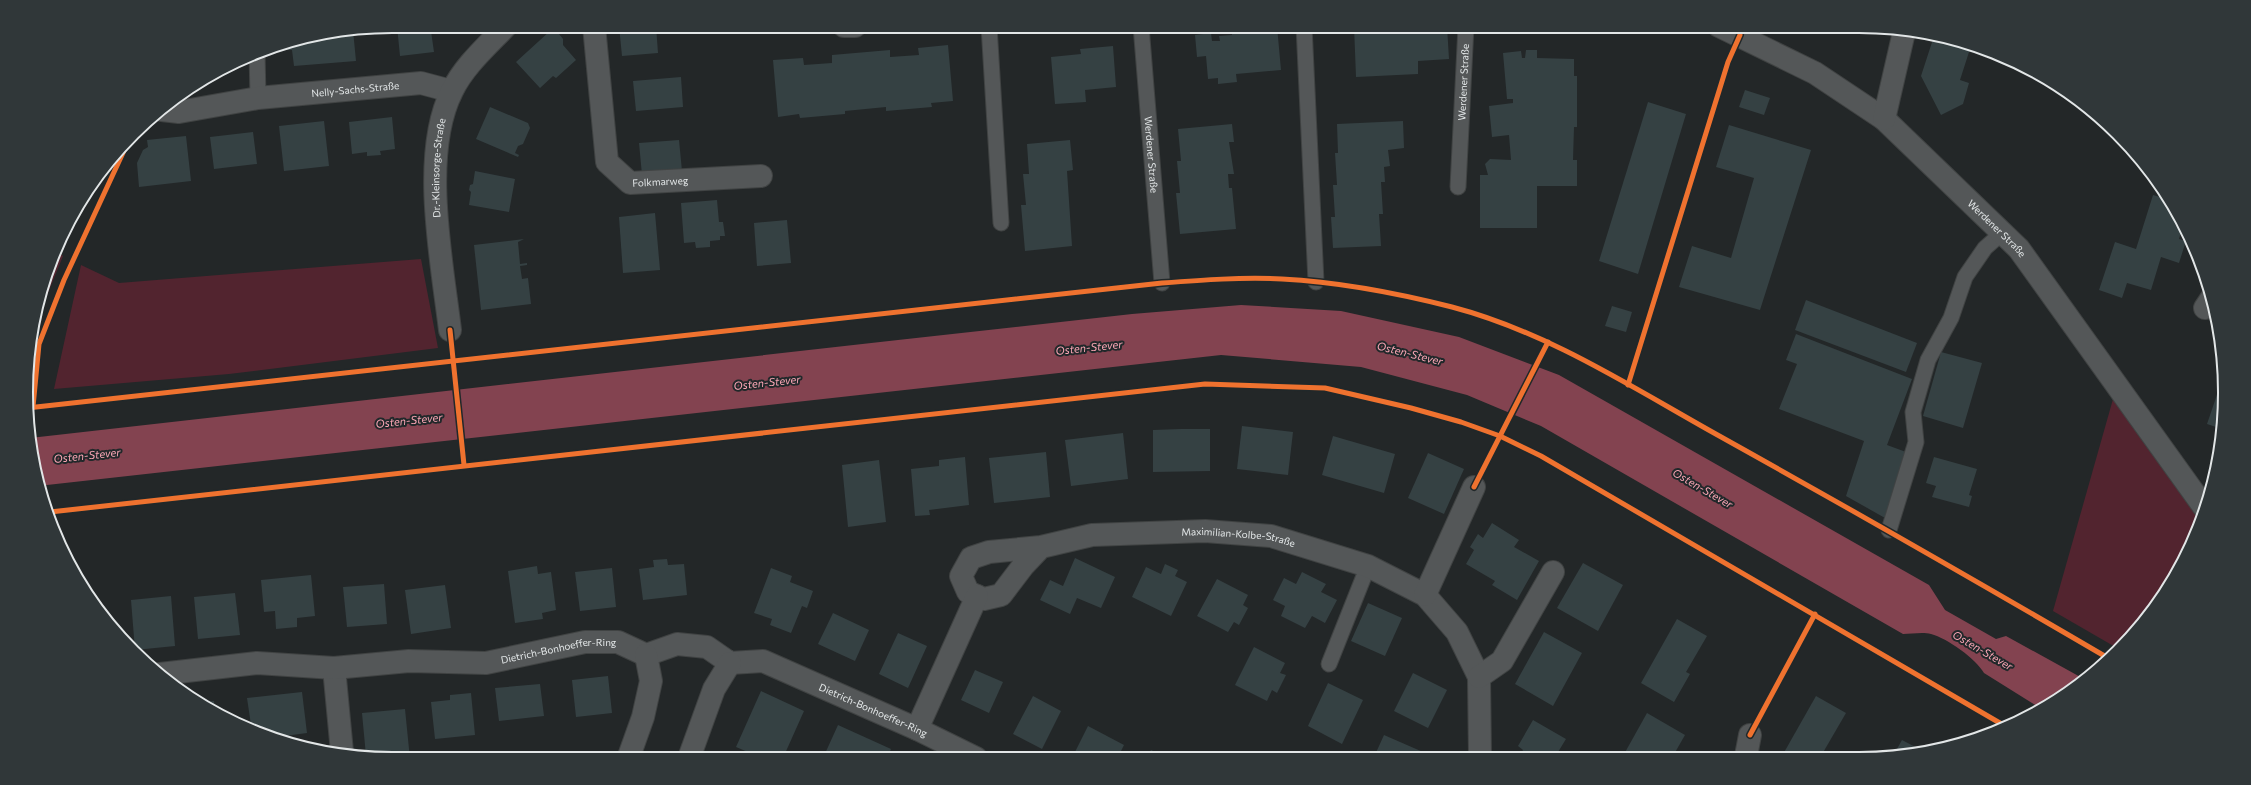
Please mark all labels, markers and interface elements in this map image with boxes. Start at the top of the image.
street label: Werdener Straße [1455,43,1471,121]
street label: Nelly-Sachs-Straße [311,79,400,99]
street label: Werdener Straße [1142,116,1161,193]
street label: Dr.-Kleinsorge-Straße [429,117,448,218]
street label: Folkmarweg [632,174,689,189]
street label: Werdener Straße [1965,197,2029,259]
water label: Osten-Stever [1055,337,1124,357]
water label: Osten-Stever [1376,339,1445,368]
water label: Osten-Stever [733,372,802,392]
water label: Osten-Stever [375,410,444,430]
water label: Osten-Stever [53,445,122,465]
water label: Osten-Stever [1671,466,1736,511]
street label: Maximilian-Kolbe-Straße [1181,525,1297,549]
water label: Osten-Stever [1951,628,2016,673]
street label: Dietrich-Bonhoeffer-Ring [500,636,617,666]
street label: Dietrich-Bonhoeffer-Ring [817,681,930,739]

